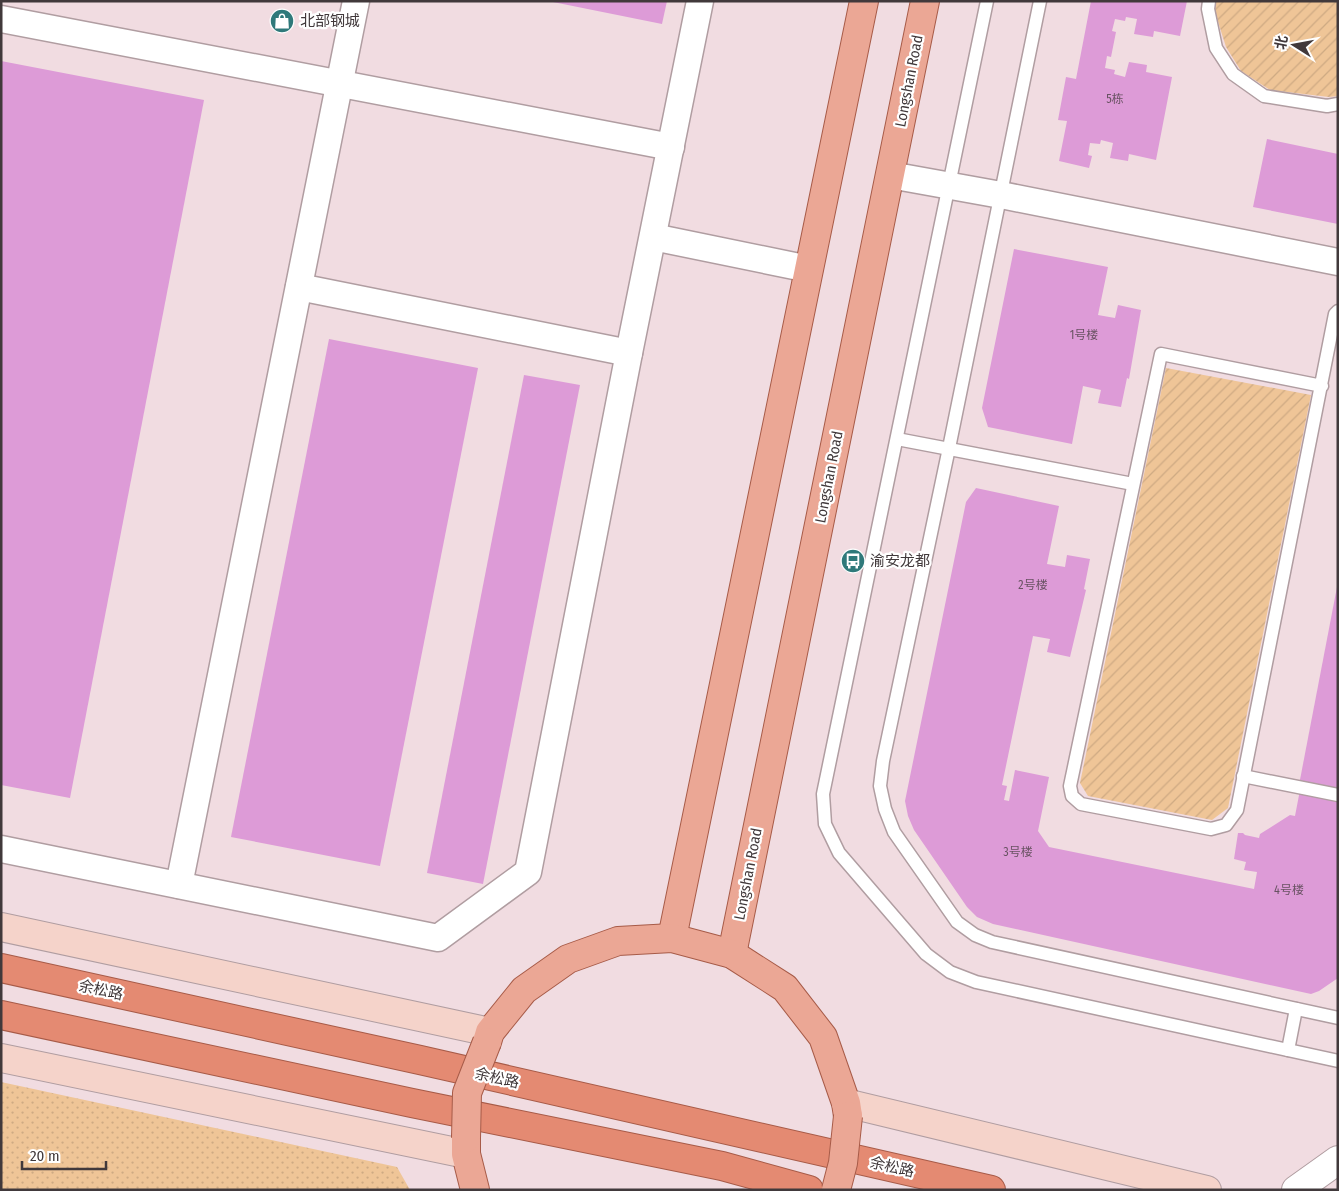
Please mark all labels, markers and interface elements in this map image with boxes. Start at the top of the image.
shop icon: 北部钢城 [269,8,295,34]
place label: 北部钢城 [300,12,360,30]
north arrow [1269,20,1319,70]
street label: Longshan Road [891,34,927,128]
text: 北 [1272,34,1291,51]
house number: 5栋 [1106,92,1124,106]
house number: 1号楼 [1070,328,1098,342]
street label: Longshan Road [811,430,847,524]
bus stop icon: 渝安龙都 [840,548,866,574]
place label: 渝安龙都 [870,552,930,570]
house number: 2号楼 [1018,578,1048,592]
street label: Longshan Road [730,827,766,921]
house number: 3号楼 [1003,845,1033,859]
house number: 4号楼 [1274,883,1304,897]
street label: 余松路 [77,977,125,1003]
street label: 余松路 [473,1064,521,1092]
scale bar [22,1138,106,1170]
text: 20 m [30,1147,60,1165]
street label: 余松路 [868,1153,916,1181]

